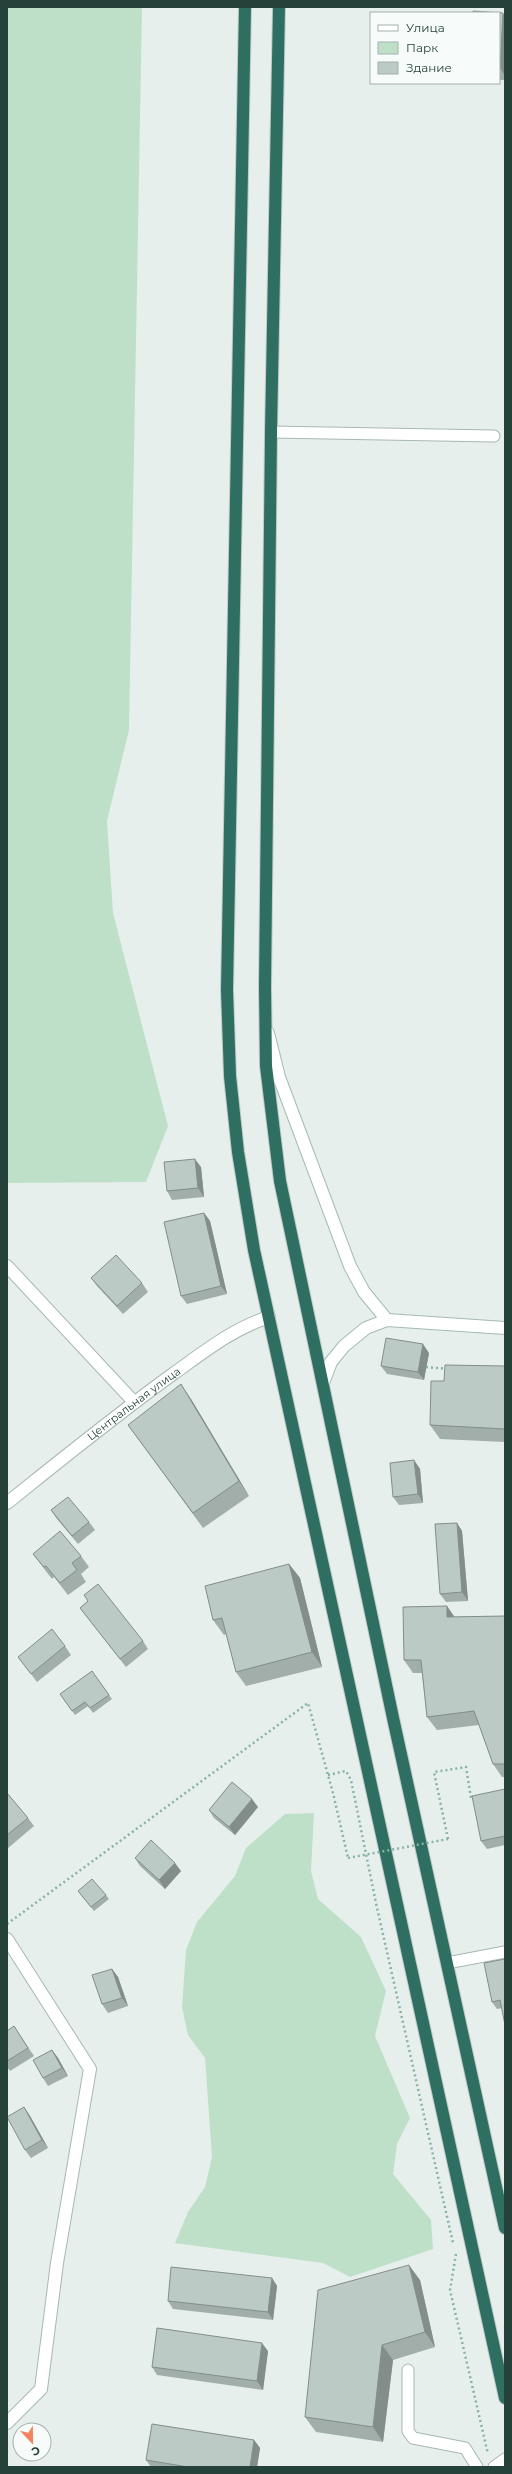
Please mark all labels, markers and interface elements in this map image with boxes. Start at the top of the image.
legend [370,12,500,84]
text: Улица [406,20,445,35]
text: Парк [406,40,438,55]
text: Здание [406,60,452,75]
street label: Центральная улица [84,1364,183,1443]
north arrow [12,2422,52,2462]
text: С [29,2443,42,2459]

